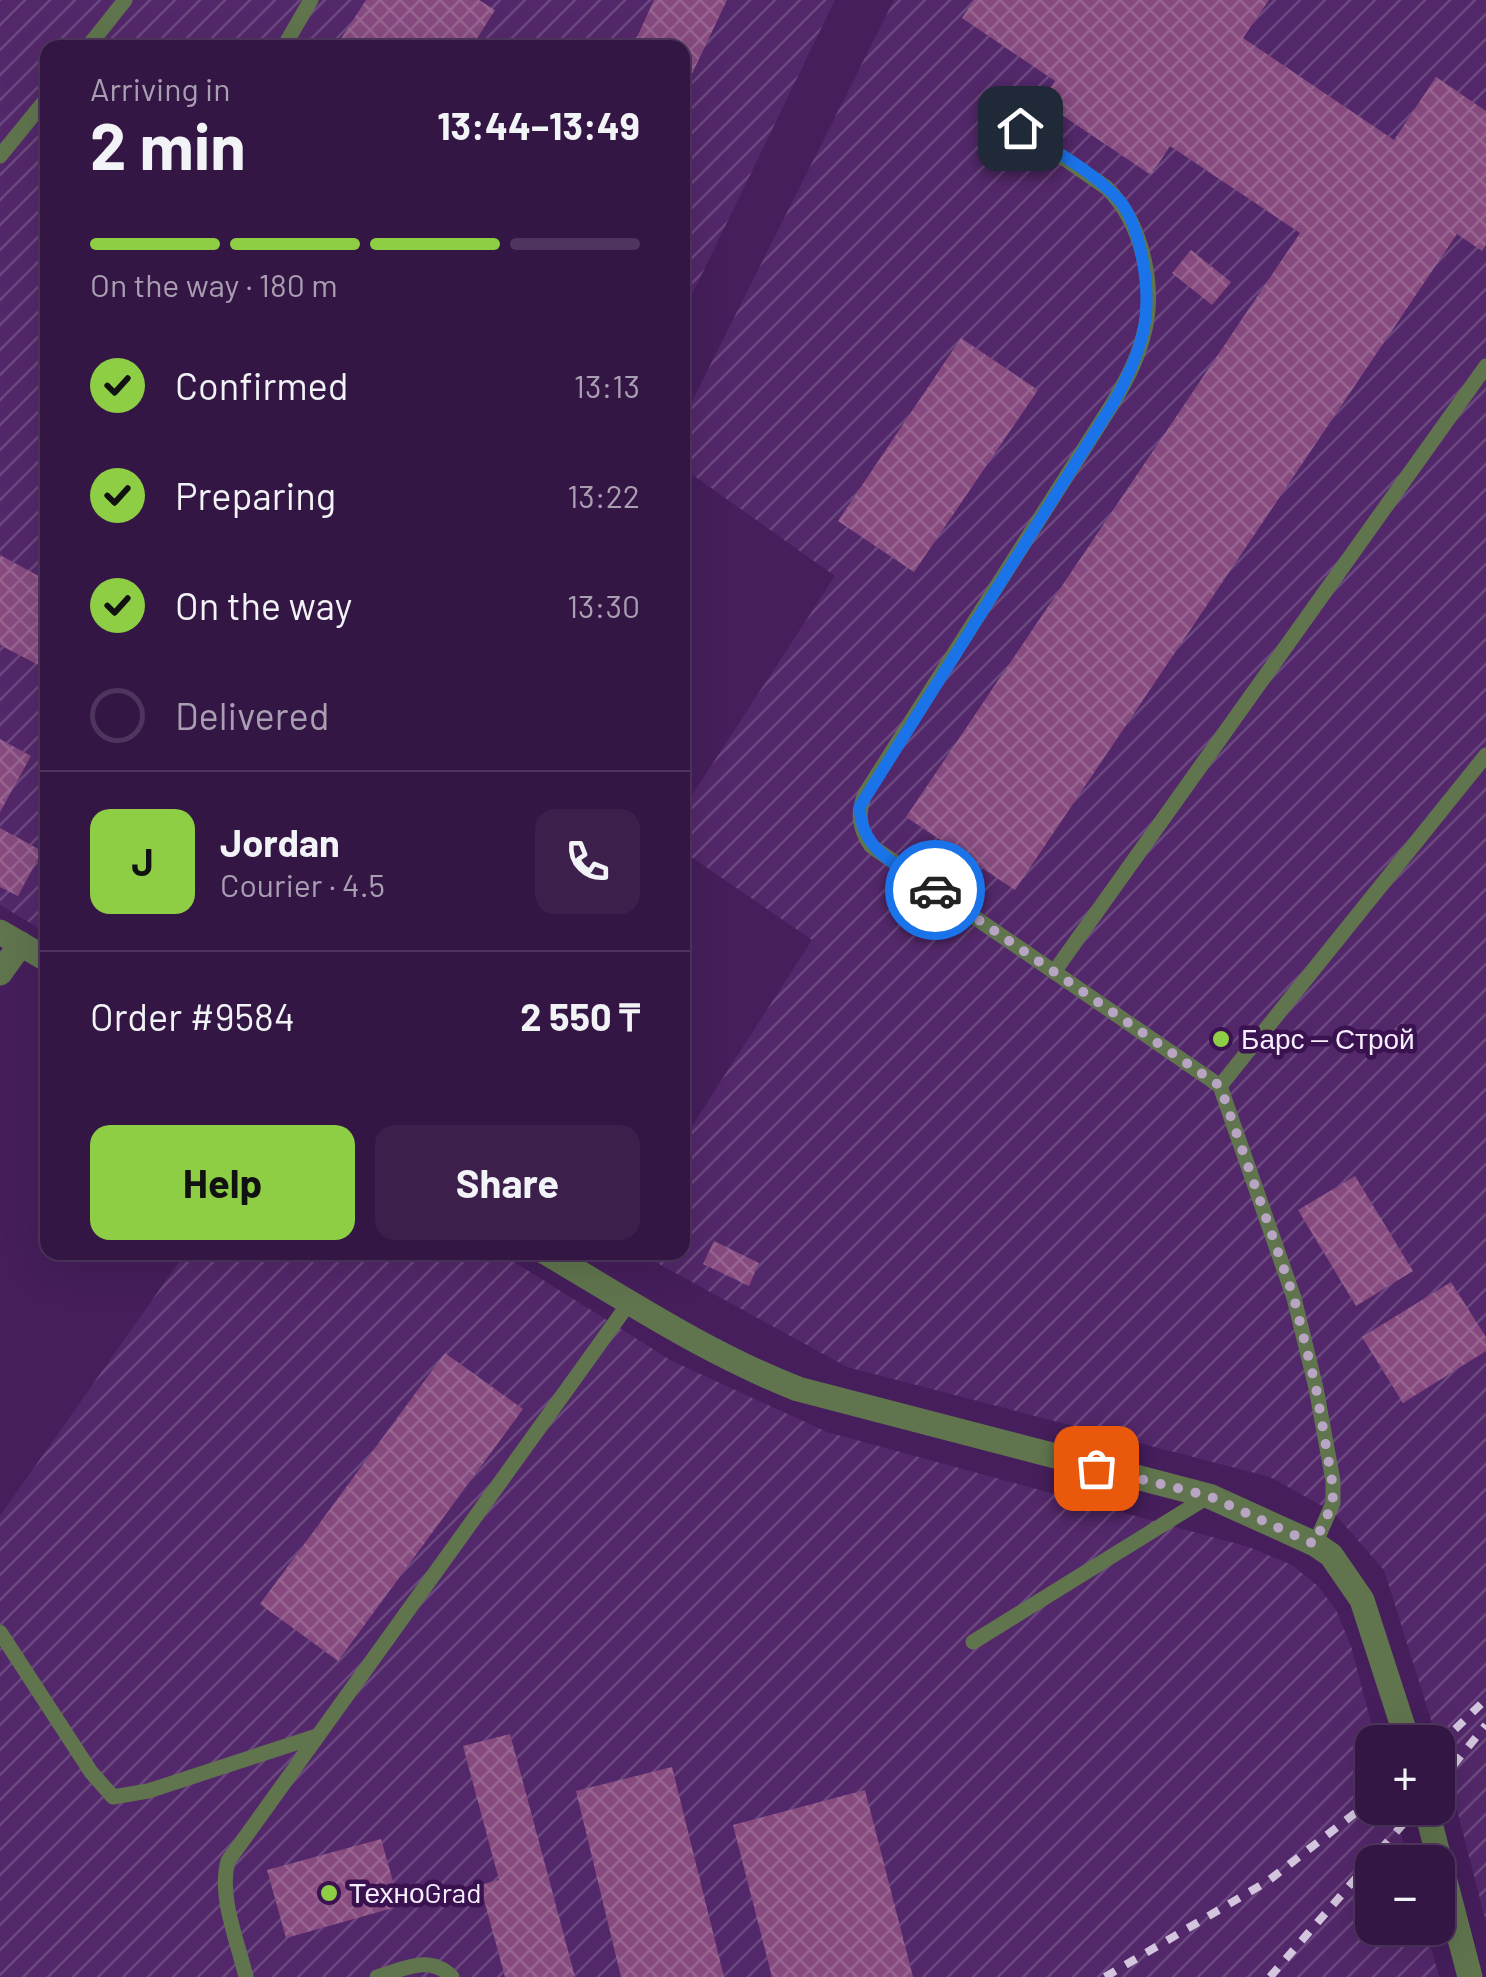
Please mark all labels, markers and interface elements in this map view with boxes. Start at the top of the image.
text: Arriving in [90,69,230,107]
pin [978,86,1063,171]
icon: home [993,101,1048,156]
text: 13:44–13:49 [437,102,640,148]
text: 2 min [90,105,246,183]
text: On the way · 180 m [90,265,338,303]
icon: check [90,358,145,413]
text: Confirmed [175,362,348,408]
text: 13:13 [574,366,640,404]
icon: check [90,468,145,523]
text: Preparing [175,472,336,518]
text: 13:22 [567,476,640,514]
icon: check [90,578,145,633]
text: On the way [175,582,352,628]
text: 13:30 [567,586,640,624]
text: Delivered [175,692,329,738]
button: phone [535,809,640,914]
text: Jordan [220,819,340,865]
text: J [131,838,154,884]
courier [885,840,985,940]
icon: car [908,863,963,918]
text: Courier · 4.5 [220,865,385,903]
text: Order #9584 [90,993,295,1039]
text: 2 550 ₸ [520,993,640,1039]
place label: Барс — Строй [1241,1021,1415,1055]
marker: Барс — Строй [1210,1028,1232,1050]
button: Help [90,1125,355,1240]
button: Share [375,1125,640,1240]
pin [1054,1426,1139,1511]
icon: bag [1069,1441,1124,1496]
map controls [1355,1725,1455,1945]
button: + [1355,1725,1455,1825]
button: − [1355,1845,1455,1945]
place label: ТехноGrad [349,1875,481,1909]
marker: ТехноGrad [318,1882,340,1904]

